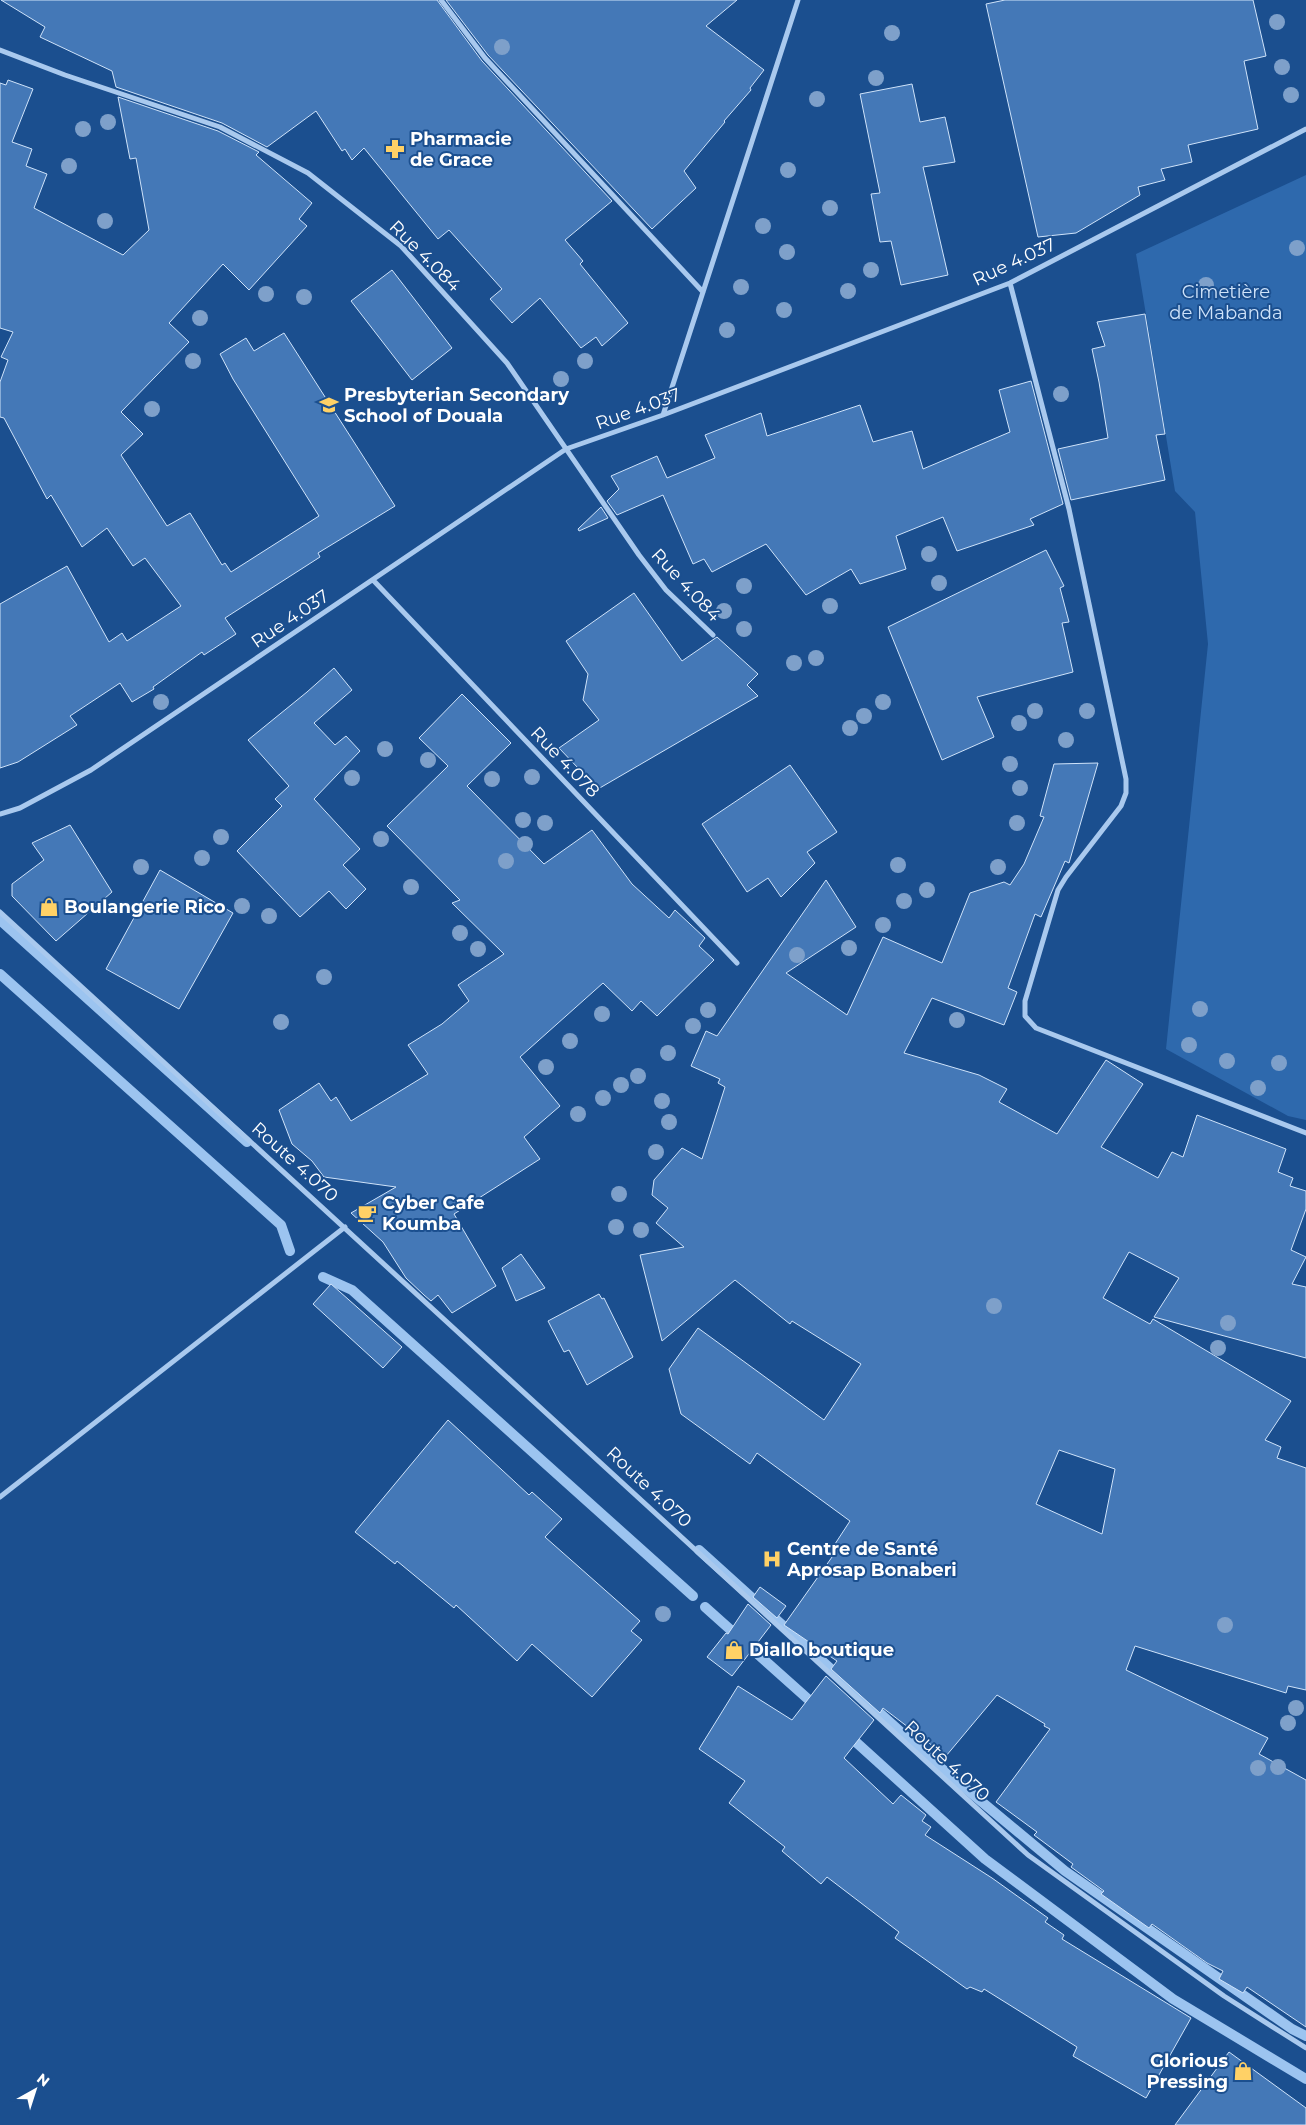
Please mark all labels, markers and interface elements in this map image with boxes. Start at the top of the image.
place label: Pharmacie de Grace [410,128,512,171]
pharmacy icon: Pharmacie de Grace [384,138,406,160]
street label: Rue 4.084 [385,216,465,296]
street label: Rue 4.037 [969,233,1059,291]
park label: Cimetière de Mabanda [1169,281,1283,324]
street label: Rue 4.037 [592,383,684,435]
place label: Presbyterian Secondary School of Douala [344,384,569,427]
school or university icon: Presbyterian Secondary School of Douala [318,394,340,416]
street label: Rue 4.084 [647,544,725,626]
street label: Rue 4.037 [247,585,333,653]
street label: Rue 4.078 [526,722,604,802]
shop icon: Boulangerie Rico [38,896,60,918]
place label: Boulangerie Rico [64,896,226,918]
street label: Route 4.070 [247,1117,343,1207]
place label: Cyber Cafe Koumba [382,1192,485,1235]
cafe icon: Cyber Cafe Koumba [356,1202,378,1224]
street label: Route 4.070 [602,1442,696,1532]
place label: Centre de Santé Aprosap Bonaberi [786,1538,957,1581]
hospital icon: Centre de Santé Aprosap Bonaberi [761,1548,783,1570]
shop icon: Diallo boutique [723,1639,745,1661]
place label: Diallo boutique [749,1639,894,1661]
street label: Route 4.070 [900,1716,994,1806]
place label: Glorious Pressing [1146,2050,1228,2093]
shop icon: Glorious Pressing [1232,2060,1254,2082]
north arrow [10,2065,60,2115]
text: N [33,2069,53,2090]

